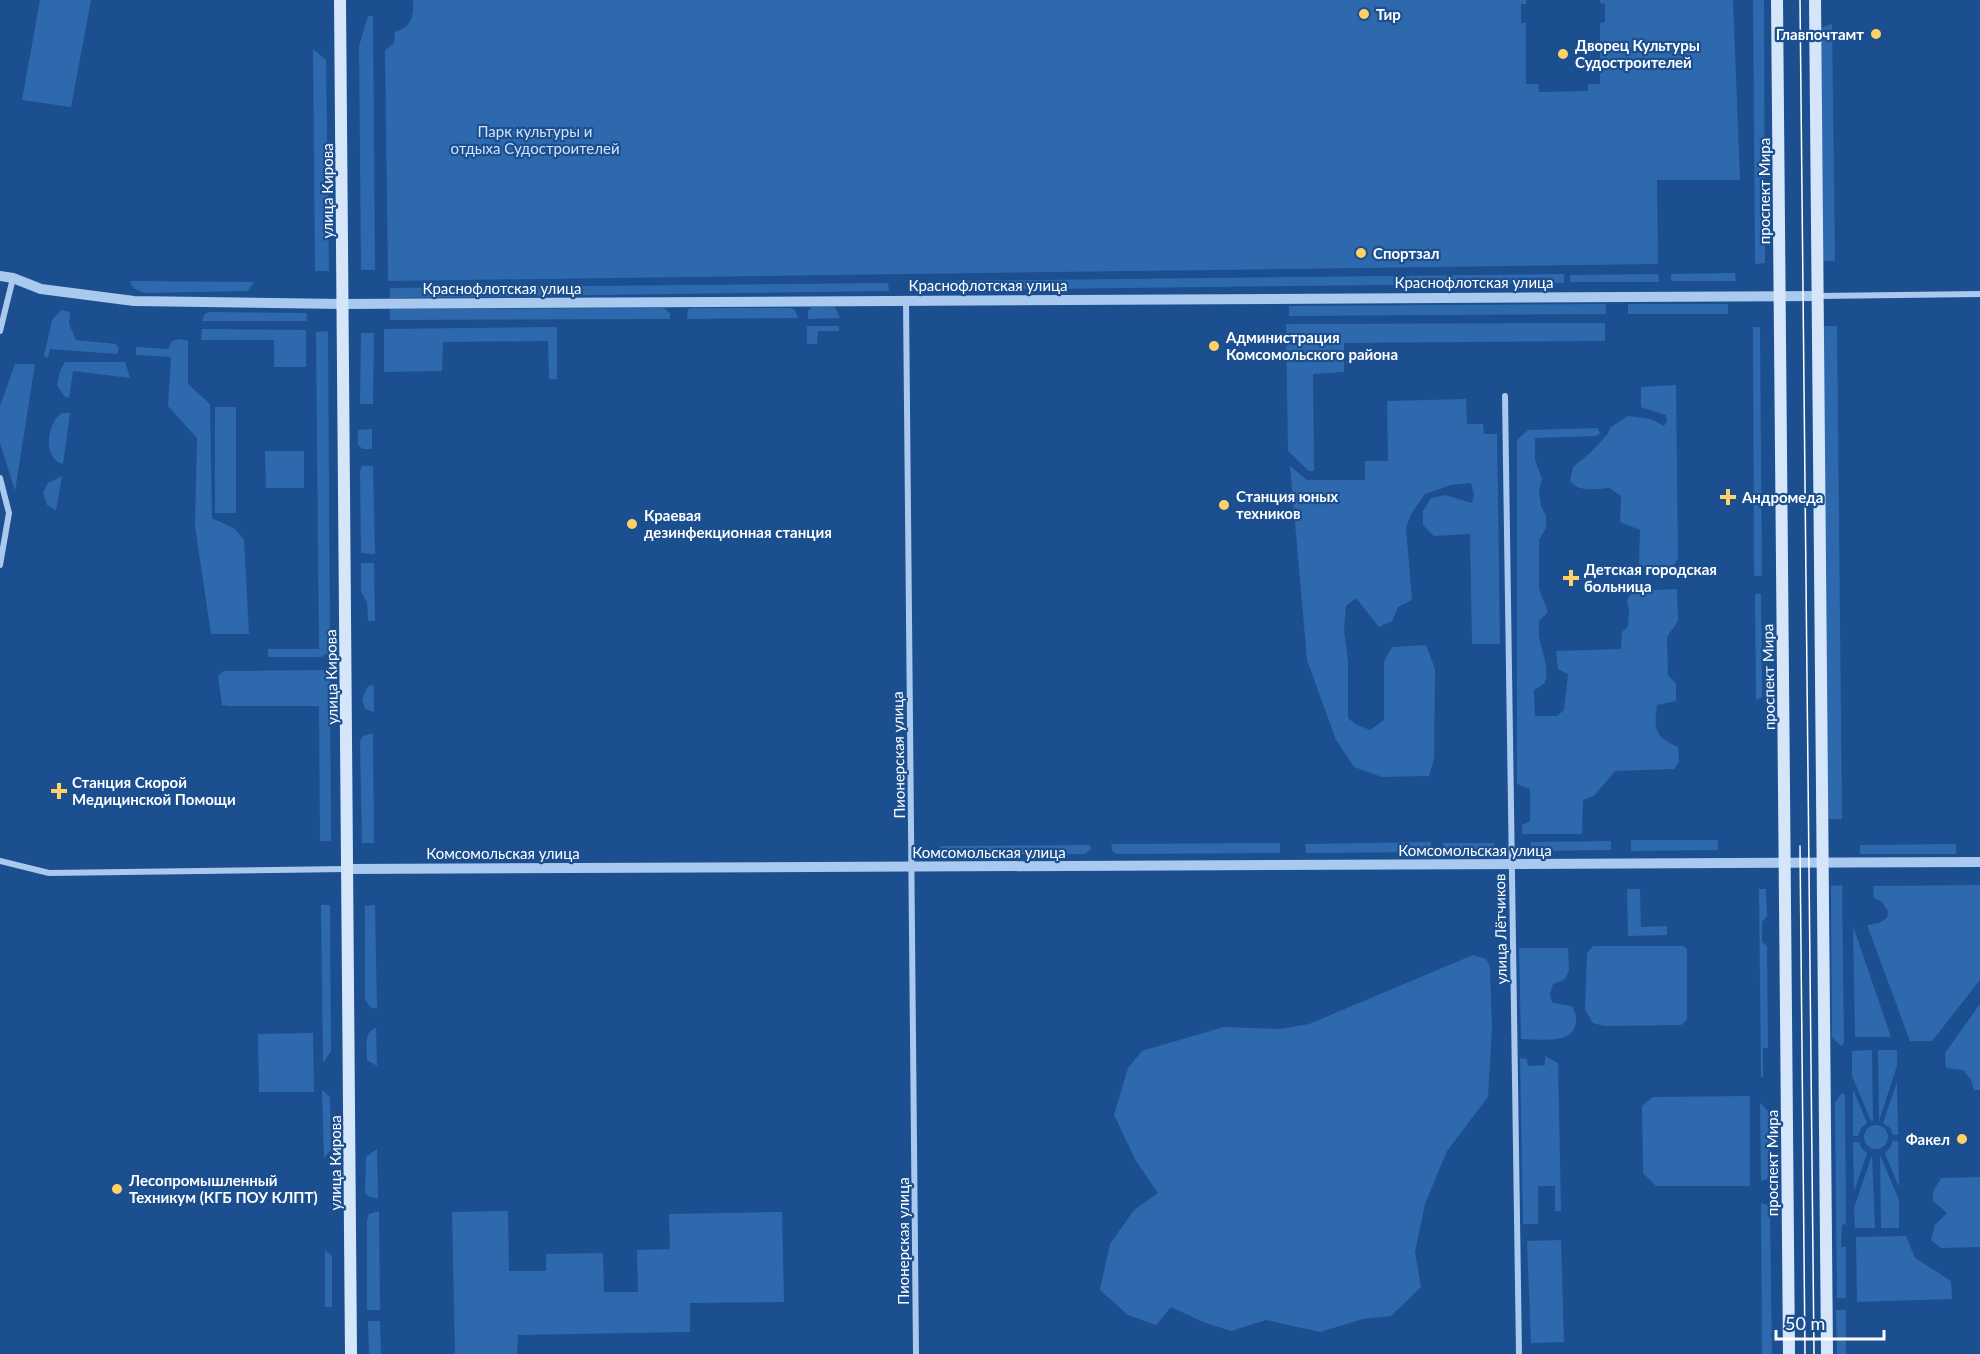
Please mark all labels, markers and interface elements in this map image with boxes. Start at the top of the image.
place label: Тир [1376,5,1401,23]
marker: Тир [1357,7,1371,21]
place label: Главпочтамт [1776,25,1864,43]
marker: Главпочтамт [1869,27,1883,41]
place label: Дворец Культуры Судостроителей [1575,36,1700,71]
marker: Дворец Культуры Судостроителей [1556,47,1570,61]
park label: Парк культуры и отдыха Судостроителей [450,122,620,157]
street label: проспект Мира [1755,138,1773,244]
street label: улица Кирова [318,143,336,239]
place label: Спортзал [1373,244,1439,262]
marker: Спортзал [1354,246,1368,260]
street label: Краснофлотская улица [1394,273,1554,291]
street label: Краснофлотская улица [908,276,1068,294]
street label: Краснофлотская улица [422,279,582,297]
place label: Администрация Комсомольского района [1225,328,1398,363]
marker: Администрация Комсомольского района [1207,339,1221,353]
place label: Станция юных техников [1236,487,1338,522]
marker: Андромеда [1719,488,1737,506]
place label: Андромеда [1741,488,1823,506]
marker: Станция юных техников [1217,498,1231,512]
place label: Краевая дезинфекционная станция [644,506,832,541]
marker: Краевая дезинфекционная станция [625,517,639,531]
place label: Детская городская больница [1584,560,1717,595]
marker: Детская городская больница [1562,569,1580,587]
street label: проспект Мира [1758,624,1778,730]
street label: улица Кирова [321,629,341,725]
street label: Пионерская улица [888,691,908,819]
place label: Станция Скорой Медицинской Помощи [72,773,236,808]
marker: Станция Скорой Медицинской Помощи [50,782,68,800]
street label: Комсомольская улица [1398,841,1552,859]
street label: Комсомольская улица [912,843,1066,861]
street label: Комсомольская улица [426,844,580,862]
street label: улица Лётчиков [1490,874,1510,984]
street label: проспект Мира [1763,1110,1781,1216]
street label: улица Кирова [326,1115,344,1211]
place label: Факел [1906,1130,1950,1148]
marker: Факел [1955,1132,1969,1146]
place label: Лесопромышленный Техникум (КГБ ПОУ КЛПТ) [128,1171,318,1206]
street label: Пионерская улица [894,1177,912,1305]
marker: Лесопромышленный Техникум (КГБ ПОУ КЛПТ) [110,1182,124,1196]
scale bar [1776,1303,1884,1341]
text: 50 m [1785,1312,1825,1334]

